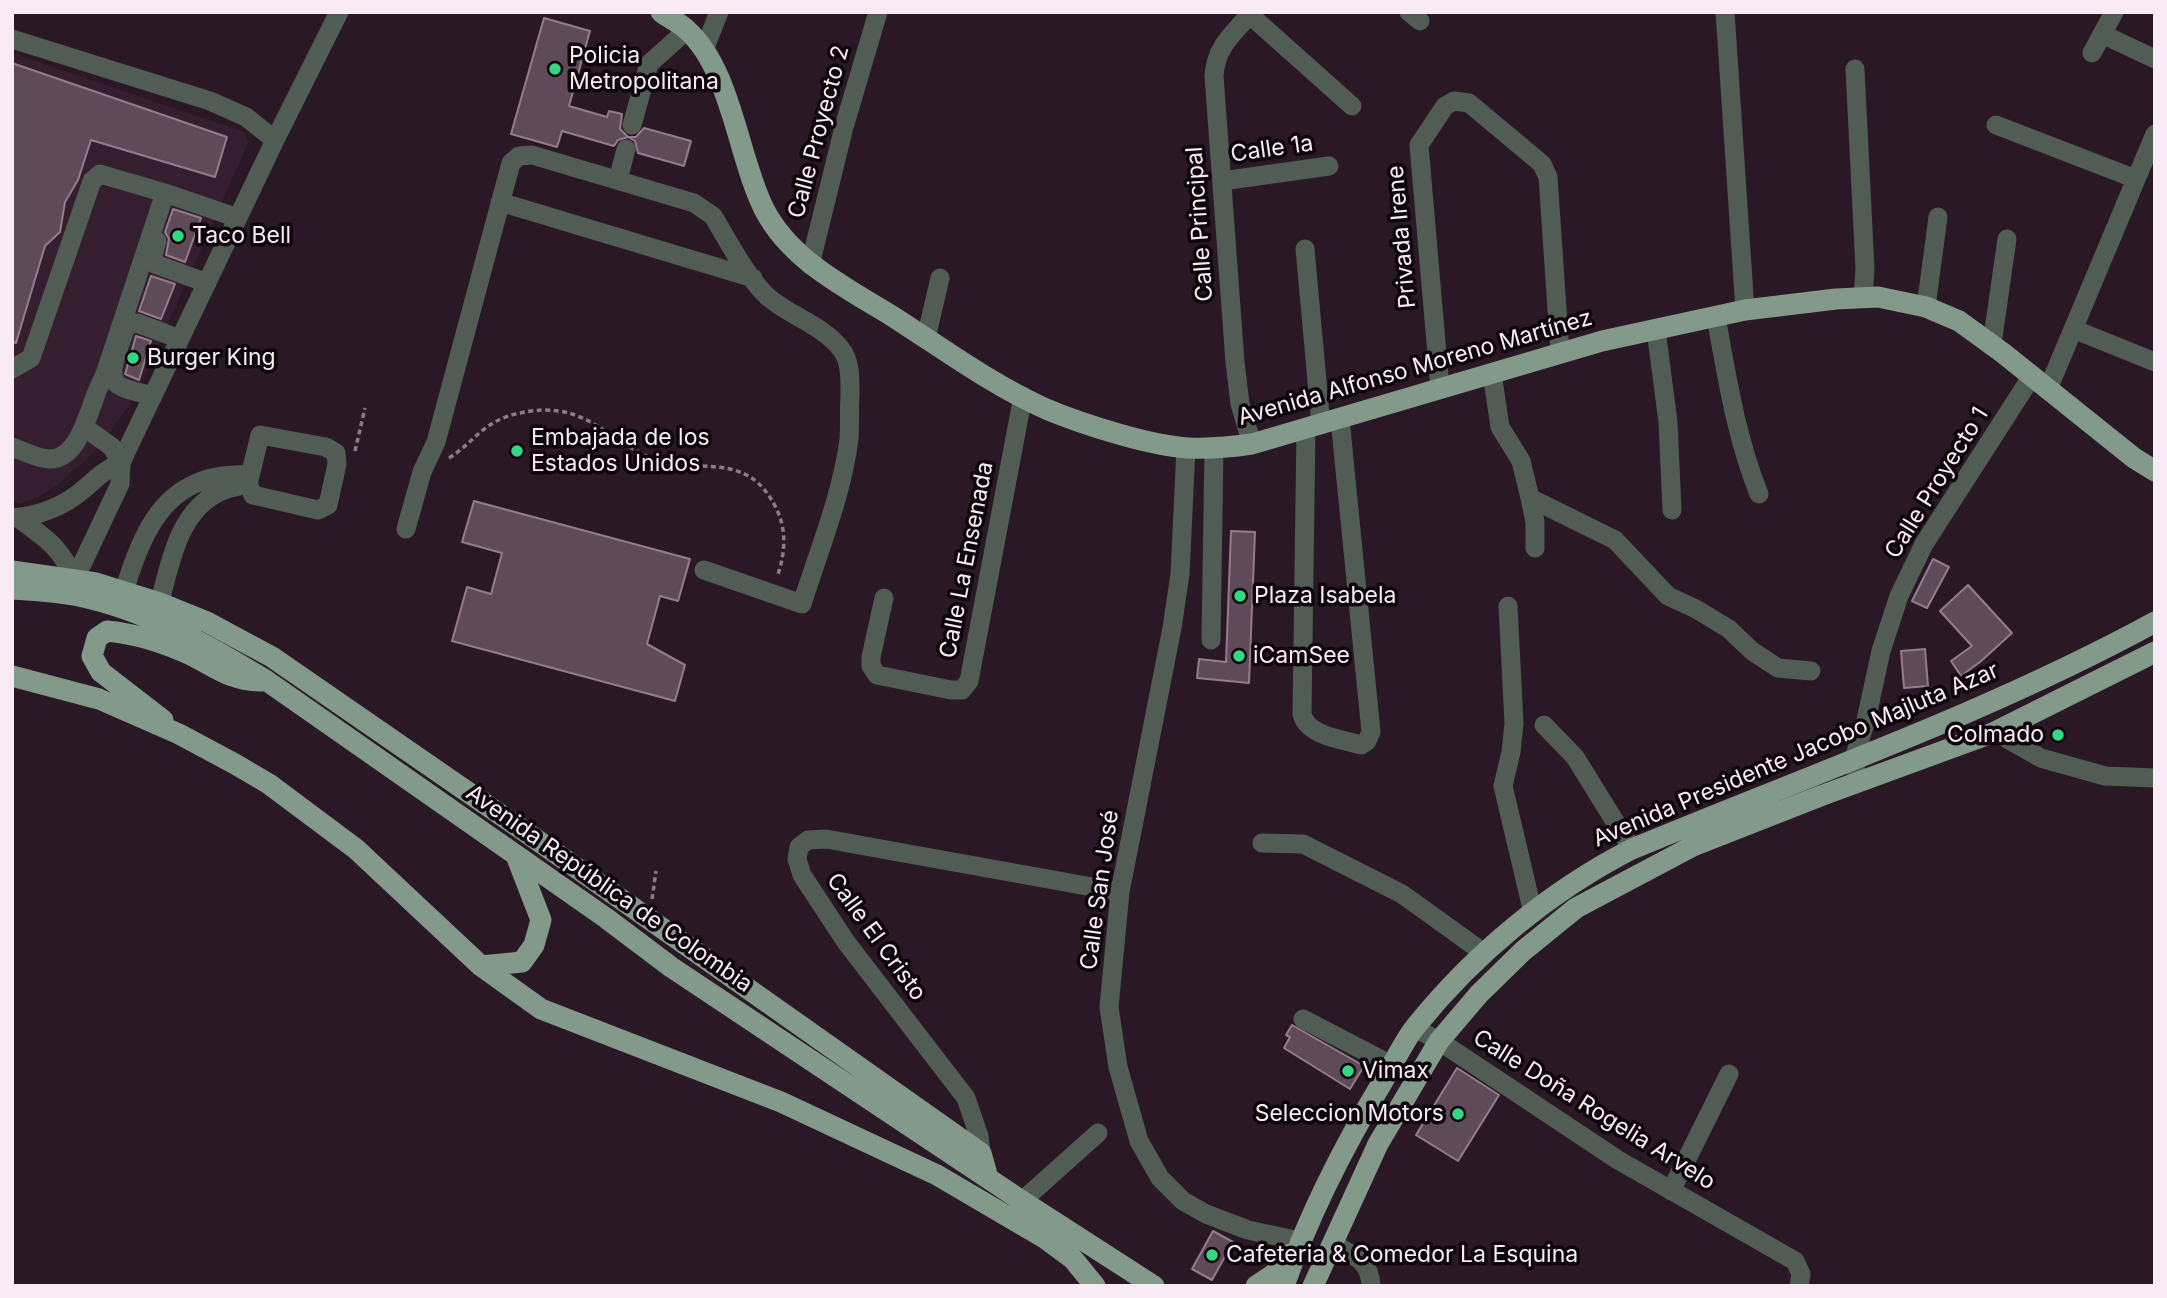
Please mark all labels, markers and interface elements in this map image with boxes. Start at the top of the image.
place label: Policia Metropolitana [569,42,719,96]
street label: Calle Proyecto 2 [783,43,855,221]
marker: Policia Metropolitana [547,61,563,77]
street label: Calle 1a [1229,130,1315,168]
street label: Calle Principal [1181,146,1219,302]
street label: Privada Irene [1382,164,1422,310]
place label: Taco Bell [192,222,291,250]
marker: Taco Bell [170,228,186,244]
street label: Avenida Alfonso Moreno Martínez [1235,304,1595,432]
place label: Burger King [147,344,276,372]
marker: Burger King [125,350,141,366]
street label: Calle Proyecto 1 [1879,402,1995,564]
place label: Embajada de los Estados Unidos [531,424,710,478]
marker: Embajada de los Estados Unidos [509,443,525,459]
street label: Calle La Ensenada [934,459,1000,661]
place label: Plaza Isabela [1254,582,1396,610]
marker: Plaza Isabela [1232,588,1248,604]
place label: iCamSee [1253,642,1350,670]
marker: iCamSee [1231,648,1247,664]
street label: Avenida Presidente Jacobo Majluta Azar [1589,657,2003,853]
place label: Colmado [1947,721,2044,749]
marker: Colmado [2050,727,2066,743]
street label: Avenida República de Colombia [461,779,757,999]
street label: Calle San José [1075,808,1125,972]
street label: Calle El Cristo [820,868,932,1006]
street label: Calle Doña Rogelia Arvelo [1468,1024,1720,1196]
place label: Vimax [1362,1057,1429,1085]
marker: Vimax [1340,1063,1356,1079]
place label: Seleccion Motors [1255,1100,1444,1128]
marker: Seleccion Motors [1450,1106,1466,1122]
place label: Cafeteria & Comedor La Esquina [1226,1241,1578,1269]
marker: Cafeteria & Comedor La Esquina [1204,1247,1220,1263]

